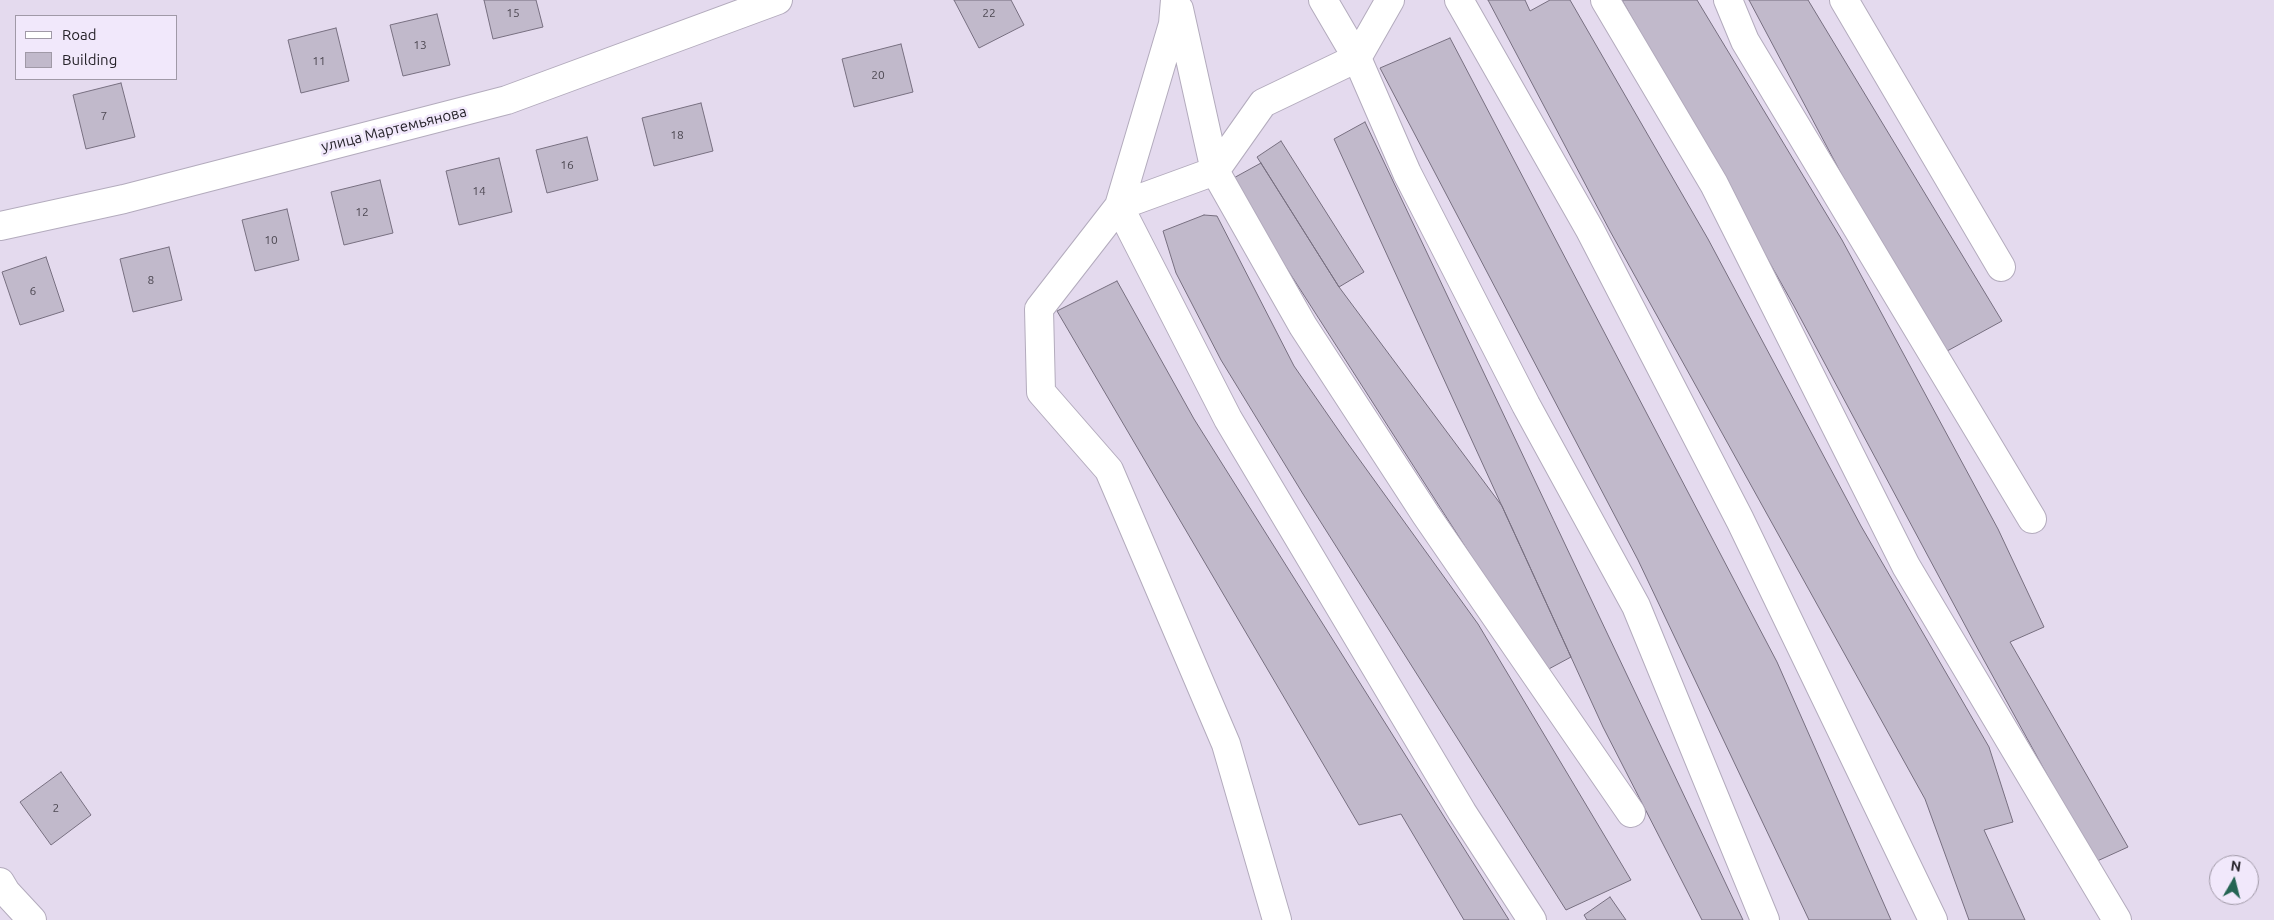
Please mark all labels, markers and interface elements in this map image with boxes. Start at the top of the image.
house number: 15 [506,6,520,20]
house number: 22 [982,6,996,20]
legend [15,15,178,80]
text: Road [62,26,97,43]
house number: 13 [413,38,427,52]
text: Building [62,51,117,68]
house number: 11 [312,54,326,68]
house number: 20 [871,68,885,82]
street label: улица Мартемьянова [319,102,469,156]
house number: 7 [101,109,107,123]
house number: 18 [670,128,684,142]
house number: 16 [560,158,574,172]
house number: 14 [472,184,486,198]
house number: 12 [355,205,369,219]
house number: 10 [264,233,278,247]
house number: 8 [148,273,154,287]
house number: 6 [30,284,36,298]
house number: 2 [53,801,59,815]
north arrow [2209,855,2259,905]
text: N [2230,857,2242,875]

